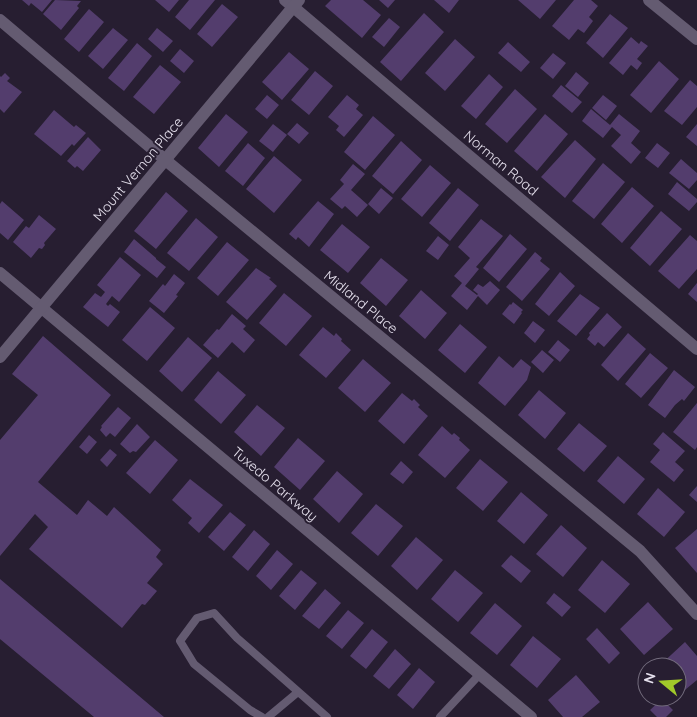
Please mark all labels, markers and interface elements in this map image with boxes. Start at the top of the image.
street label: Mount Vernon Place [89,113,187,225]
street label: Norman Road [460,127,542,199]
street label: Midland Place [320,267,402,337]
street label: Tuxedo Parkway [228,443,322,525]
north arrow [637,657,687,707]
text: N [639,670,660,686]

